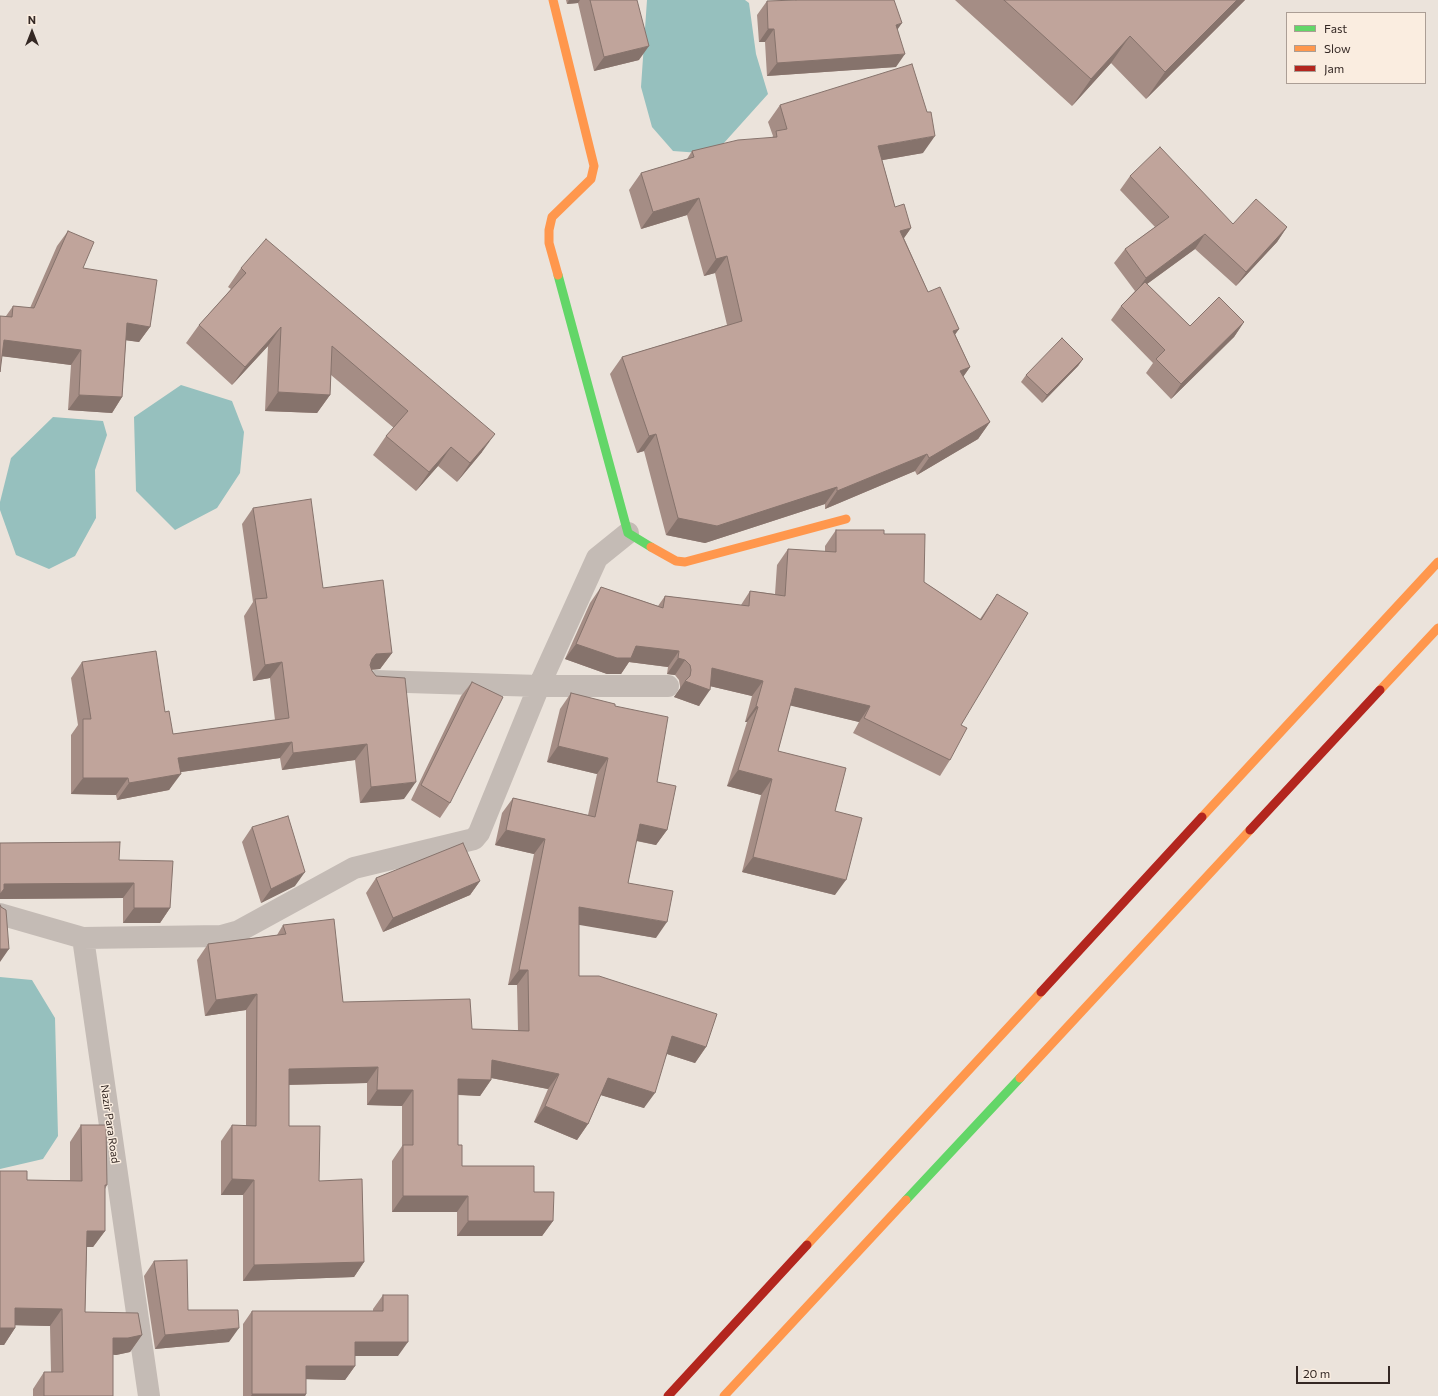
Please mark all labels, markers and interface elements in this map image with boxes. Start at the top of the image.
north arrow [12,12,52,52]
legend [1286,12,1426,84]
text: N [28,13,36,26]
text: Fast [1324,21,1347,35]
text: Slow [1324,41,1351,55]
text: Jam [1324,61,1344,75]
street label: Nazir Para Road [98,1084,122,1164]
scale bar [1298,1358,1392,1384]
text: 20 m [1303,1366,1330,1380]

